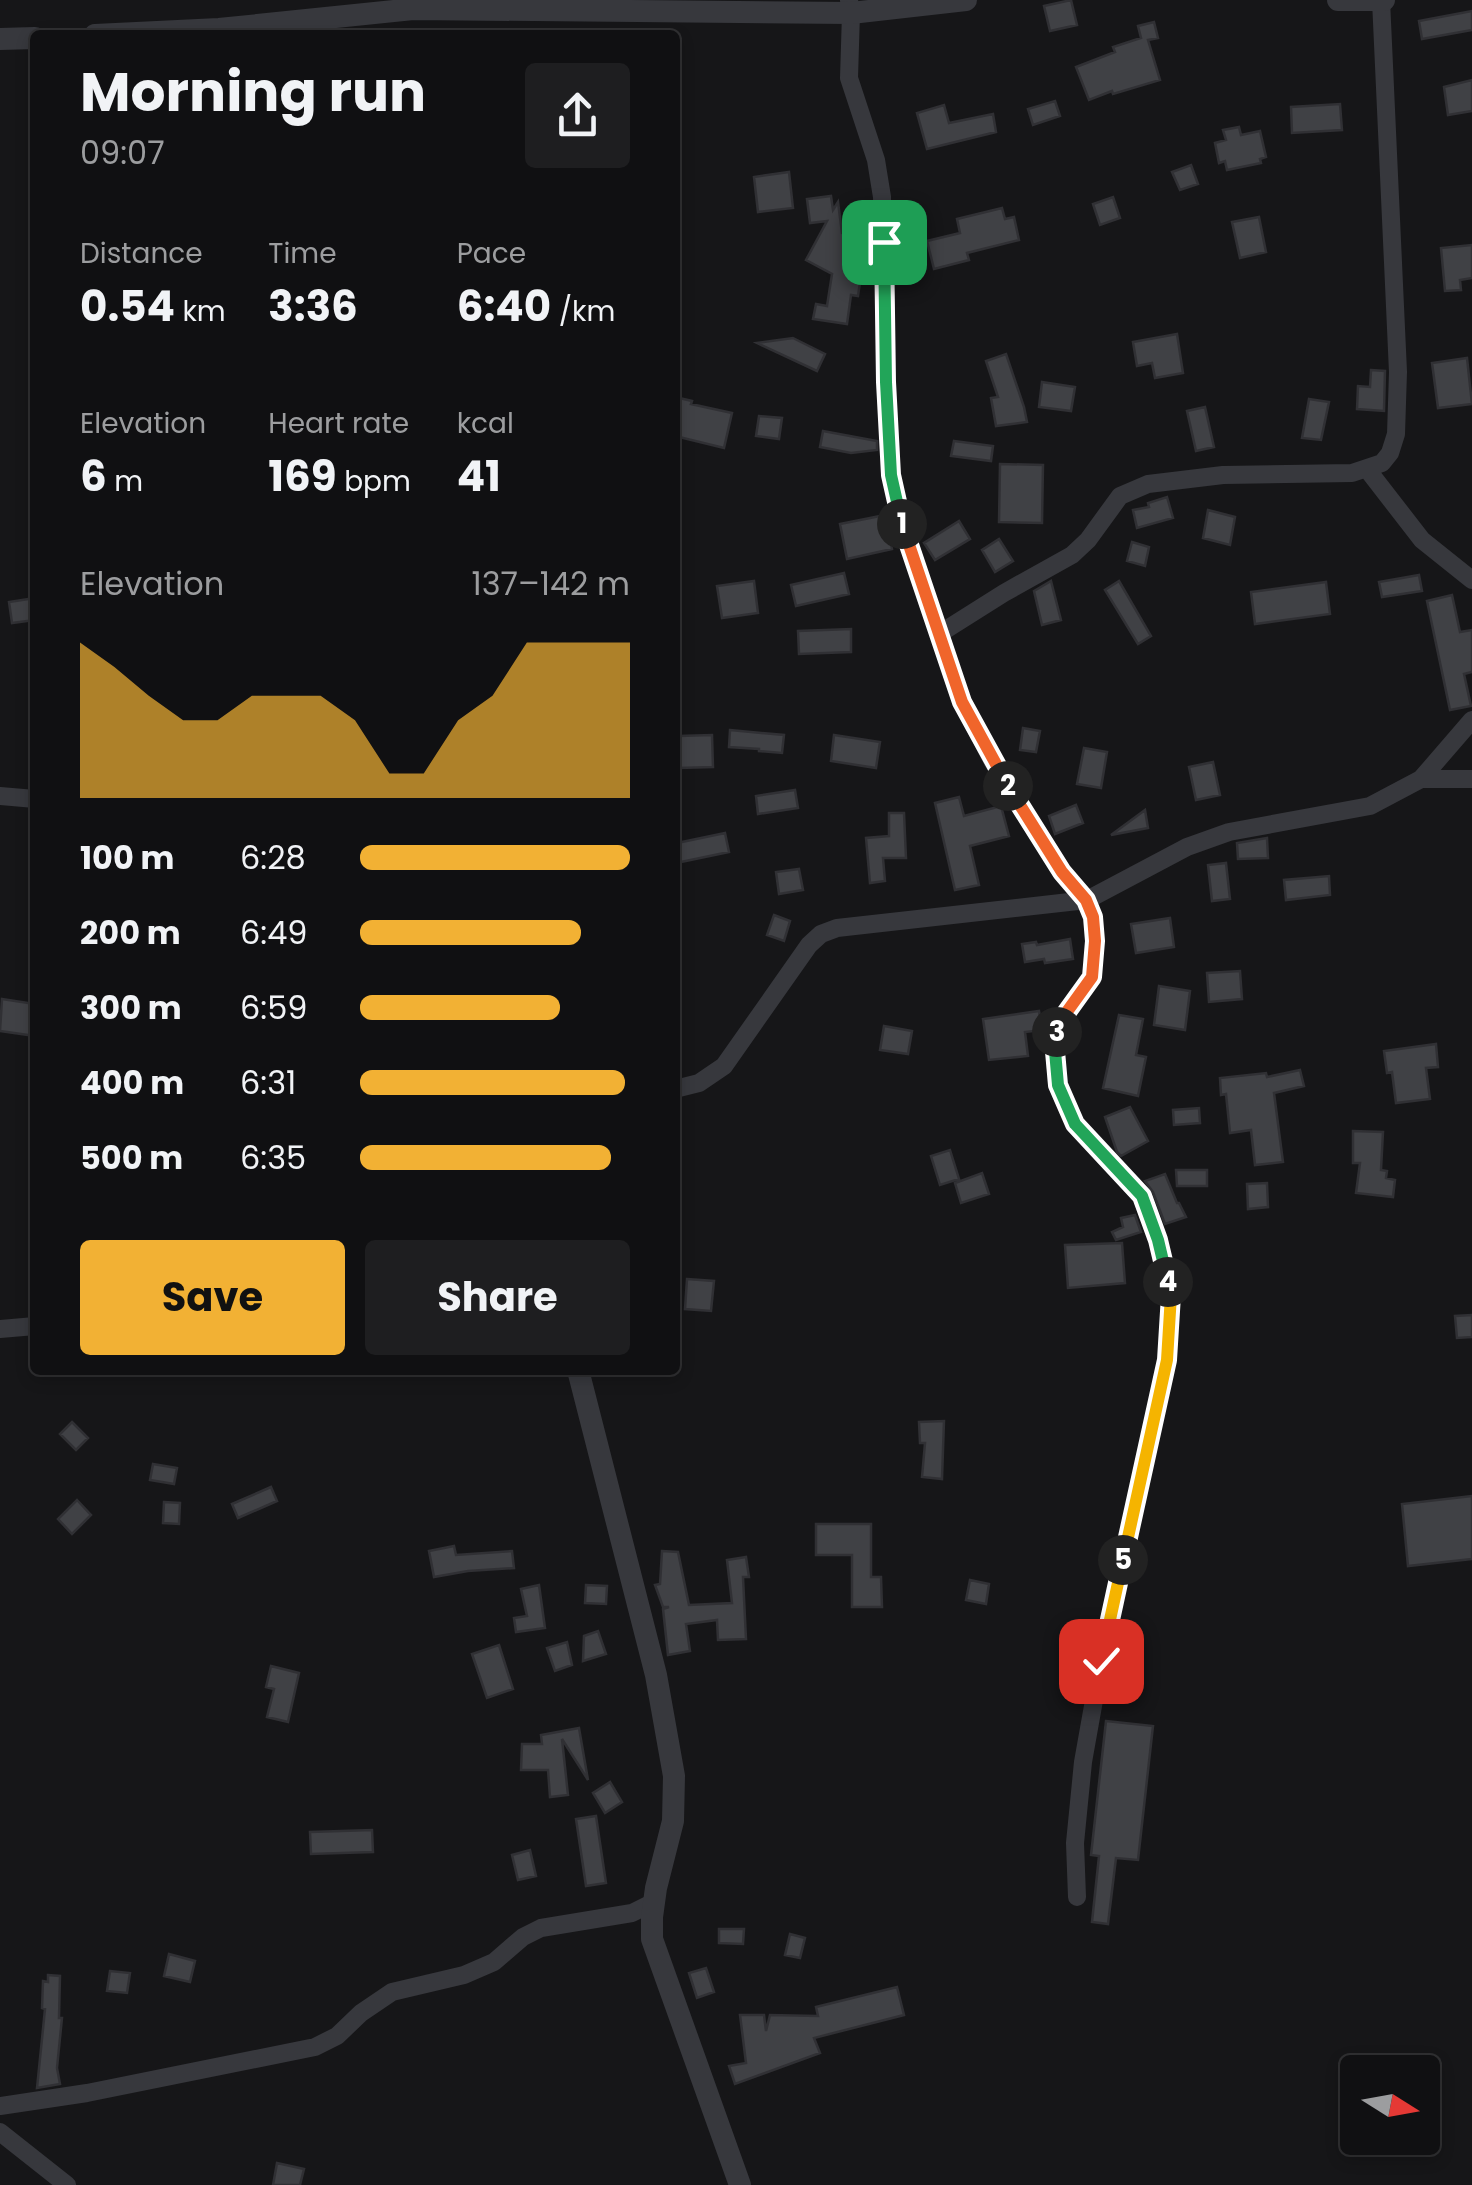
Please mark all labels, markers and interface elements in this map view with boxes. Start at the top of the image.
text: Morning run [80,53,426,130]
button: share [525,63,630,168]
text: 09:07 [80,130,165,175]
pin [842,200,927,285]
icon: arrive [857,215,912,270]
text: Distance [80,234,203,273]
text: Time [268,234,337,273]
text: Pace [457,234,526,273]
text: 0.54 [80,277,175,336]
text: 3:36 [268,277,358,336]
text: 6:40 [457,277,551,336]
text: km [175,292,226,331]
text: /km [551,292,615,331]
text: Elevation [80,404,206,443]
text: Heart rate [268,404,409,443]
text: kcal [457,404,514,443]
text: 6 [80,447,107,506]
text: 169 [268,447,337,506]
text: 41 [457,447,501,506]
text: m [107,462,143,501]
text: bpm [337,462,411,501]
pin: 1 [877,499,927,549]
text: 1 [897,504,907,543]
text: Elevation [80,561,224,606]
text: 137–142 m [472,561,630,606]
pin: 2 [983,761,1033,811]
text: 2 [1000,766,1016,805]
text: 100 m [80,835,174,880]
text: 6:28 [240,835,306,880]
text: 200 m [80,910,181,955]
text: 6:49 [240,910,307,955]
text: 300 m [80,985,182,1030]
text: 6:59 [240,985,307,1030]
pin: 3 [1032,1007,1082,1057]
text: 3 [1049,1012,1065,1051]
text: 400 m [80,1060,184,1105]
text: 6:31 [240,1060,296,1105]
text: 500 m [80,1135,183,1180]
text: 6:35 [240,1135,306,1180]
button: Save [80,1240,345,1355]
button: Share [365,1240,630,1355]
pin: 4 [1143,1257,1193,1307]
text: 4 [1159,1262,1177,1301]
pin: 5 [1098,1535,1148,1585]
text: 5 [1114,1540,1132,1579]
pin [1059,1619,1144,1704]
icon: check [1074,1634,1129,1689]
north arrow [1340,2055,1440,2155]
map controls [1340,2055,1440,2155]

